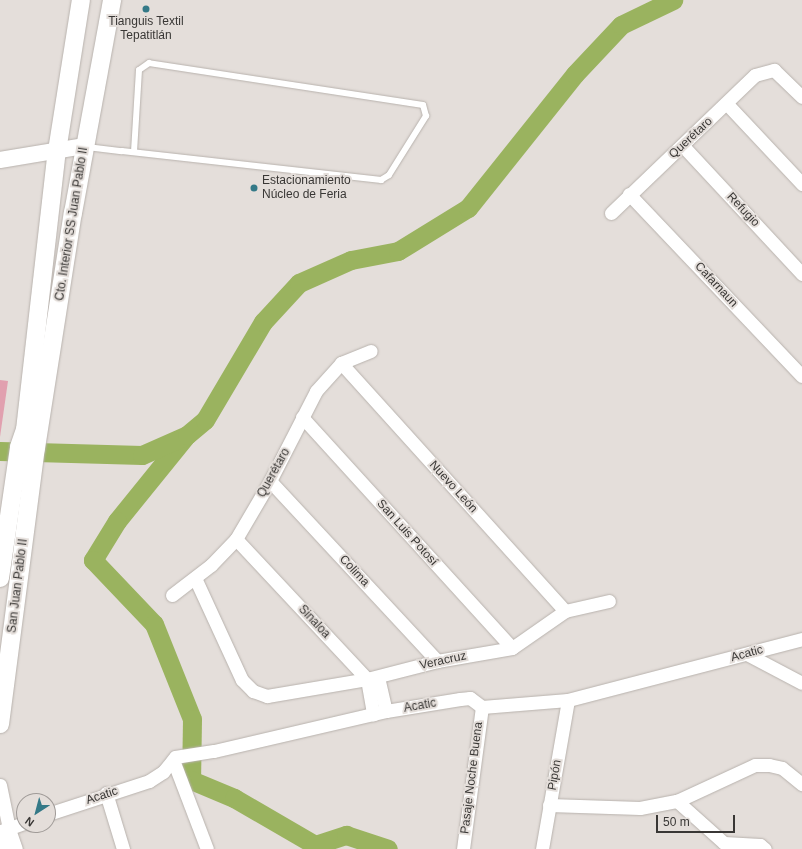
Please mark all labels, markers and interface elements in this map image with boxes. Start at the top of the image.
marker: Tianguis Textil Tepatitlán [141,4,151,14]
place label: Tianguis Textil Tepatitlán [108,15,184,43]
street label: Querétaro [666,114,716,162]
street label: Cto. Interior SS Juan Pablo II [53,146,91,302]
place label: Estacionamiento Núcleo de Feria [262,174,351,202]
marker: Estacionamiento Núcleo de Feria [249,183,259,193]
street label: Refugio [724,190,762,230]
street label: Cafarnaun [692,260,740,310]
street label: Querétaro [255,446,293,500]
street label: Nuevo León [426,458,480,516]
street label: San Luis Potosí [374,497,440,569]
street label: San Juan Pablo II [5,538,31,634]
street label: Colima [336,552,372,590]
street label: Sinaloa [295,602,333,642]
street label: Acatic [729,643,765,665]
street label: Veracruz [418,649,468,673]
street label: Acatic [403,696,437,716]
street label: Pasaje Noche Buena [458,721,486,835]
street label: Pipón [545,759,565,791]
street label: Acatic [84,784,120,808]
north arrow [16,793,56,833]
scale bar [658,807,737,833]
text: N [23,815,36,829]
text: 50 m [663,815,690,829]

